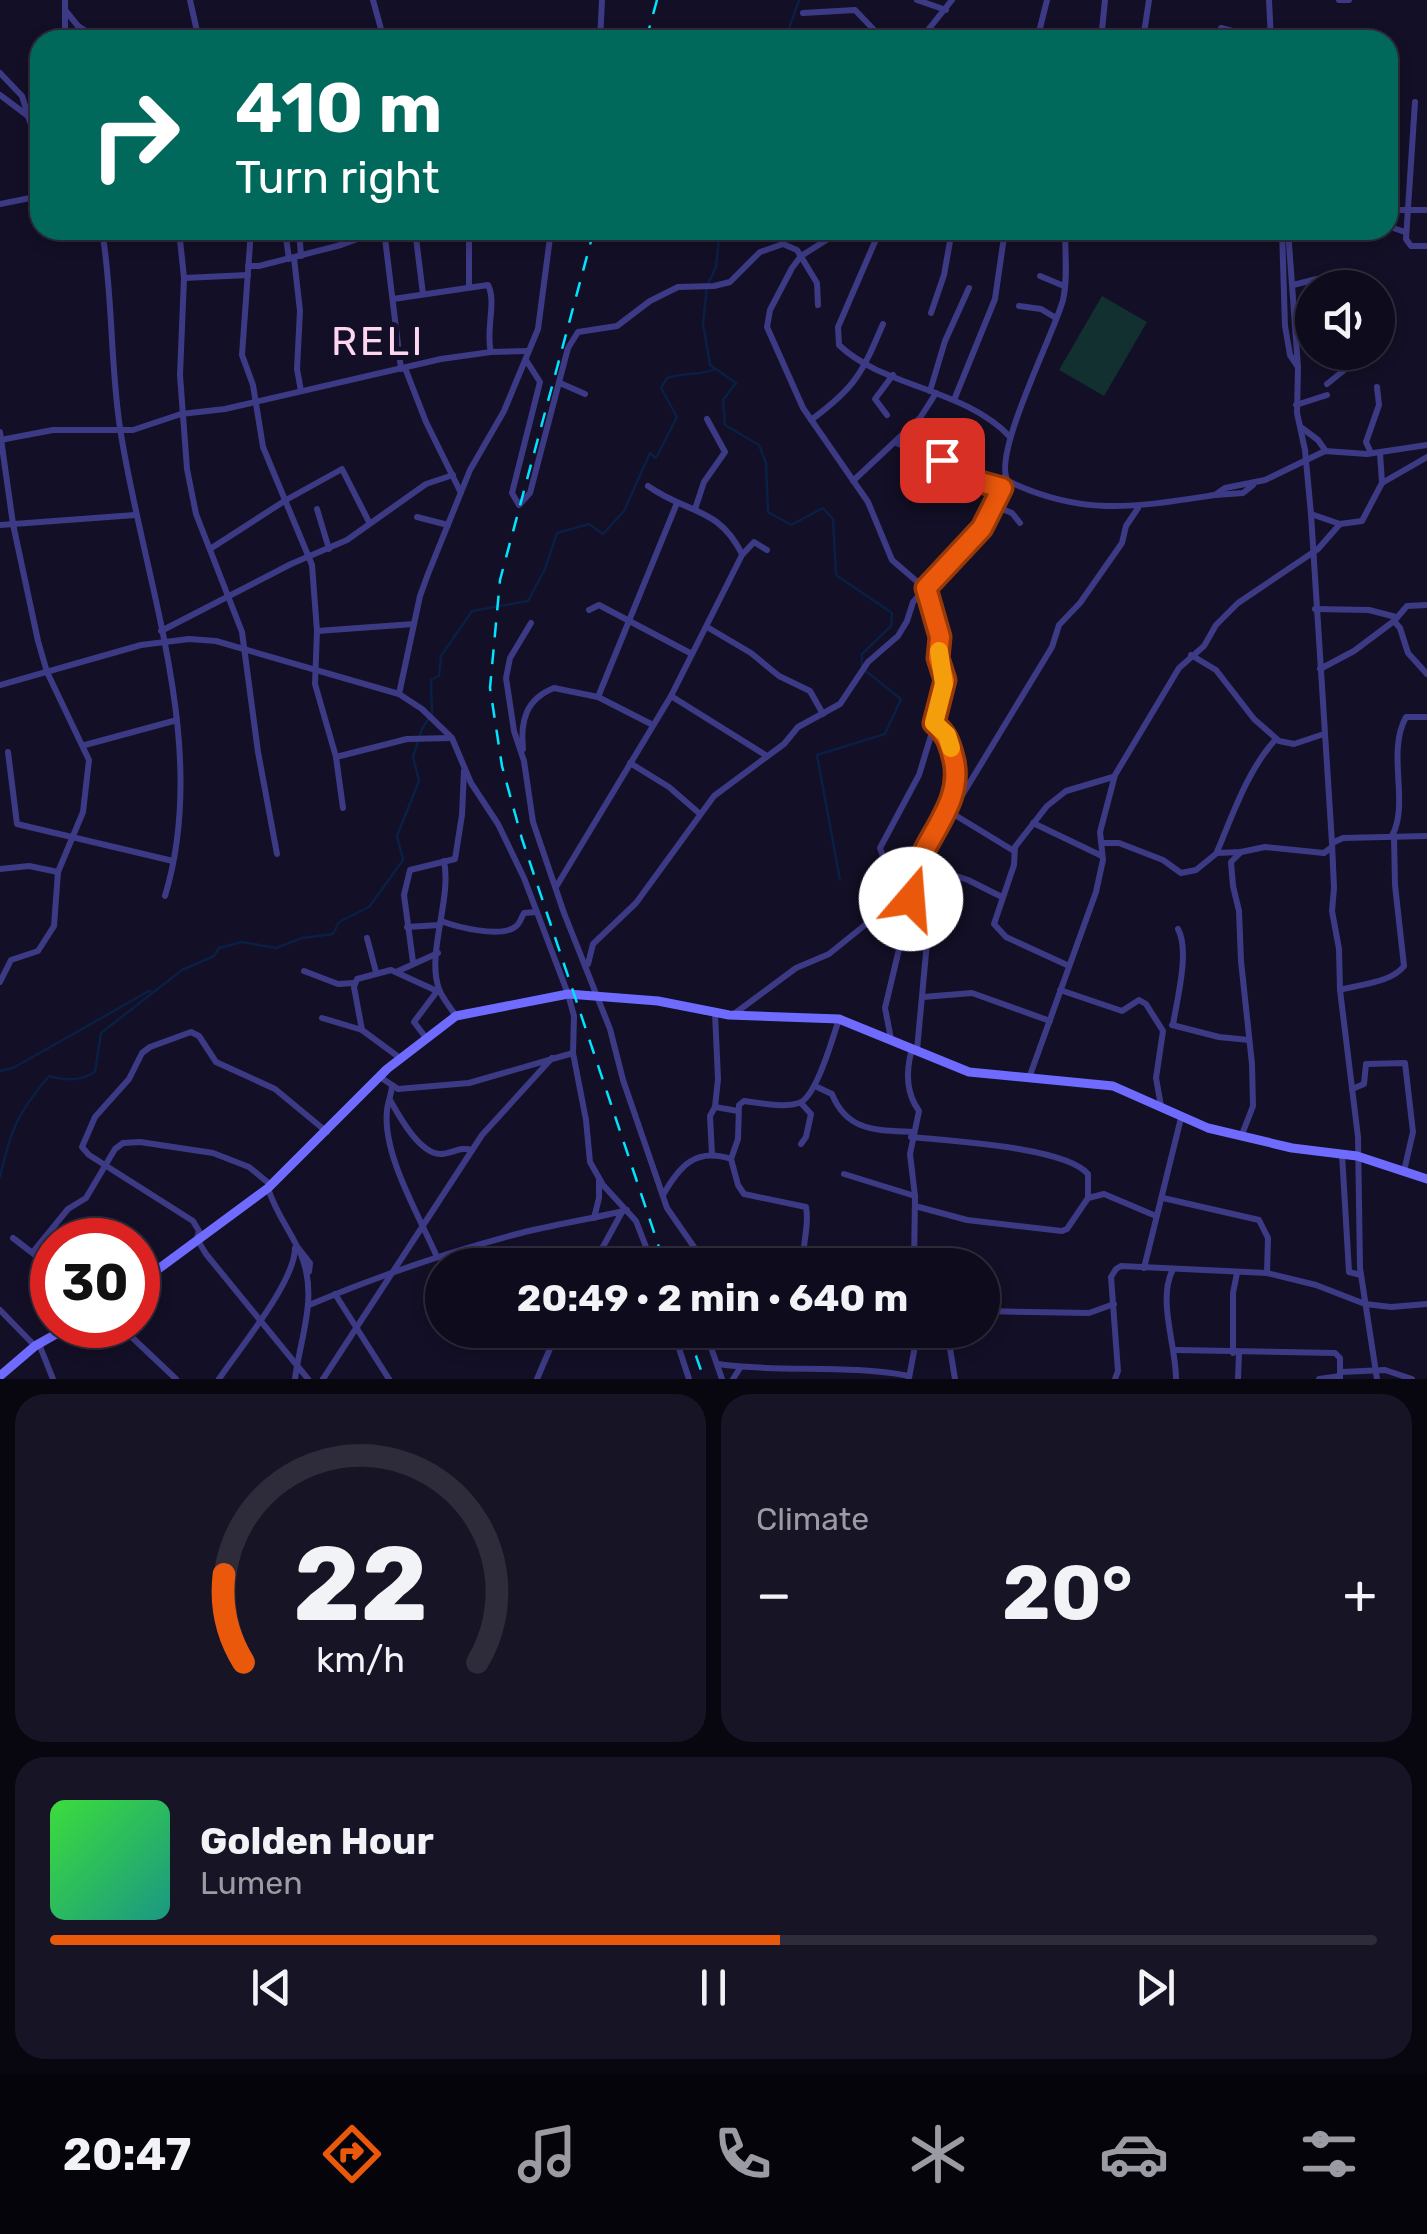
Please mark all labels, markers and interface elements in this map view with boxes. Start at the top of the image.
text: 410 m [235,67,443,150]
icon: right [70,70,200,200]
text: Turn right [235,151,439,204]
map controls [1295,270,1395,370]
button: sound [1295,270,1395,370]
district label: RELI [331,318,425,365]
pin [900,418,985,503]
icon: arrive [915,433,970,488]
position arrow [859,847,963,951]
speed limit sign: 30 [30,1218,160,1348]
text: 20:49 · 2 min · 640 m [517,1275,908,1321]
text: Climate [756,1500,869,1538]
text: 22 [293,1523,428,1646]
text: 20° [1002,1549,1133,1638]
text: − [756,1562,792,1627]
text: + [1343,1562,1377,1627]
text: km/h [316,1639,405,1681]
text: Golden Hour [200,1818,434,1864]
text: Lumen [200,1864,303,1902]
icon: previous [244,1960,299,2015]
icon: pause [686,1960,741,2015]
icon: next [1128,1960,1183,2015]
icon: directions [317,2119,387,2189]
icon: music [512,2119,582,2189]
icon: phone [708,2119,778,2189]
icon: climate [903,2119,973,2189]
icon: car [1099,2119,1169,2189]
icon: filters [1294,2119,1364,2189]
text: 20:47 [63,2128,191,2181]

